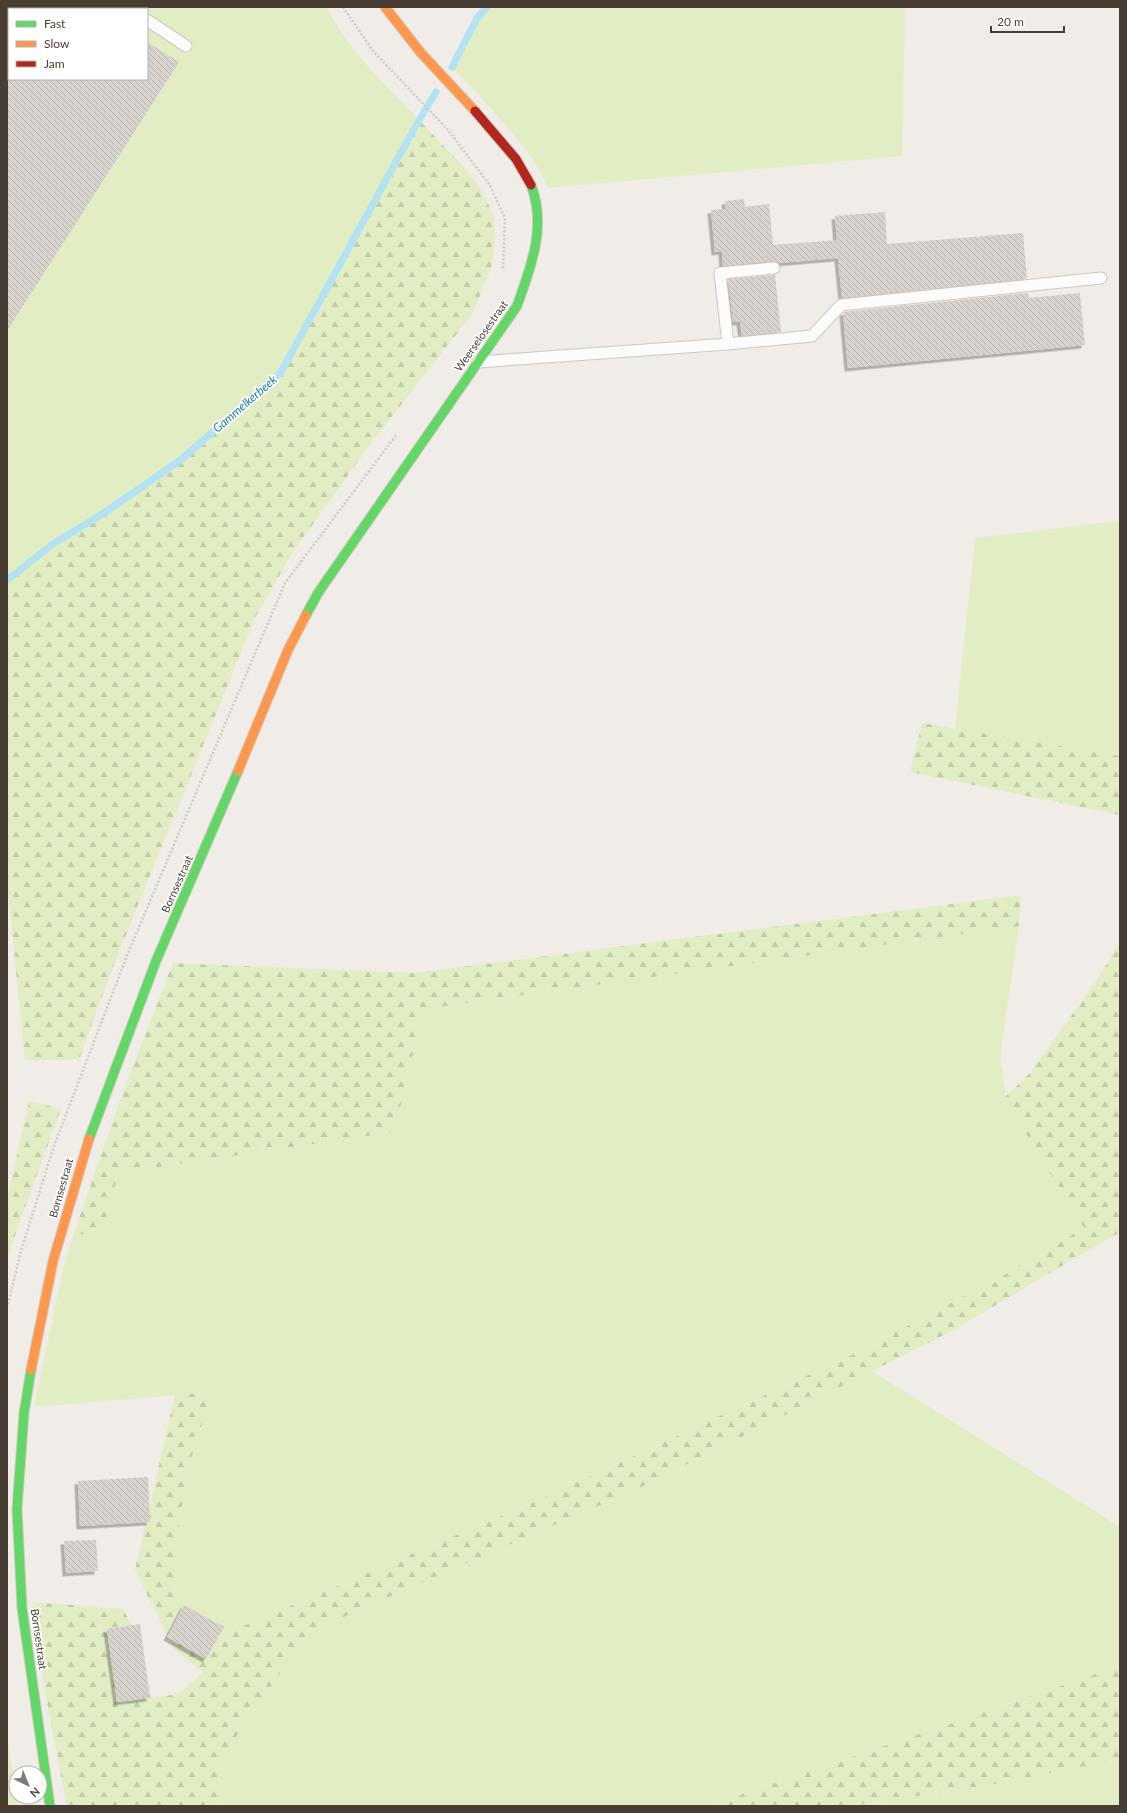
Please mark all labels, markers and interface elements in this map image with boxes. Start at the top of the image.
legend [8,8,148,80]
scale bar [991,8,1064,34]
text: 20 m [997,14,1024,29]
text: Fast [44,16,66,31]
text: Slow [44,36,70,51]
text: Jam [44,56,65,71]
street label: Weerselosestraat [451,298,510,374]
water label: Gammelkerbeek [209,371,280,436]
street label: Bornsestraat [158,853,195,914]
street label: Bornsestraat [46,1157,75,1219]
street label: Bornsestraat [29,1608,50,1670]
north arrow [8,1765,48,1805]
text: N [28,1785,43,1800]

